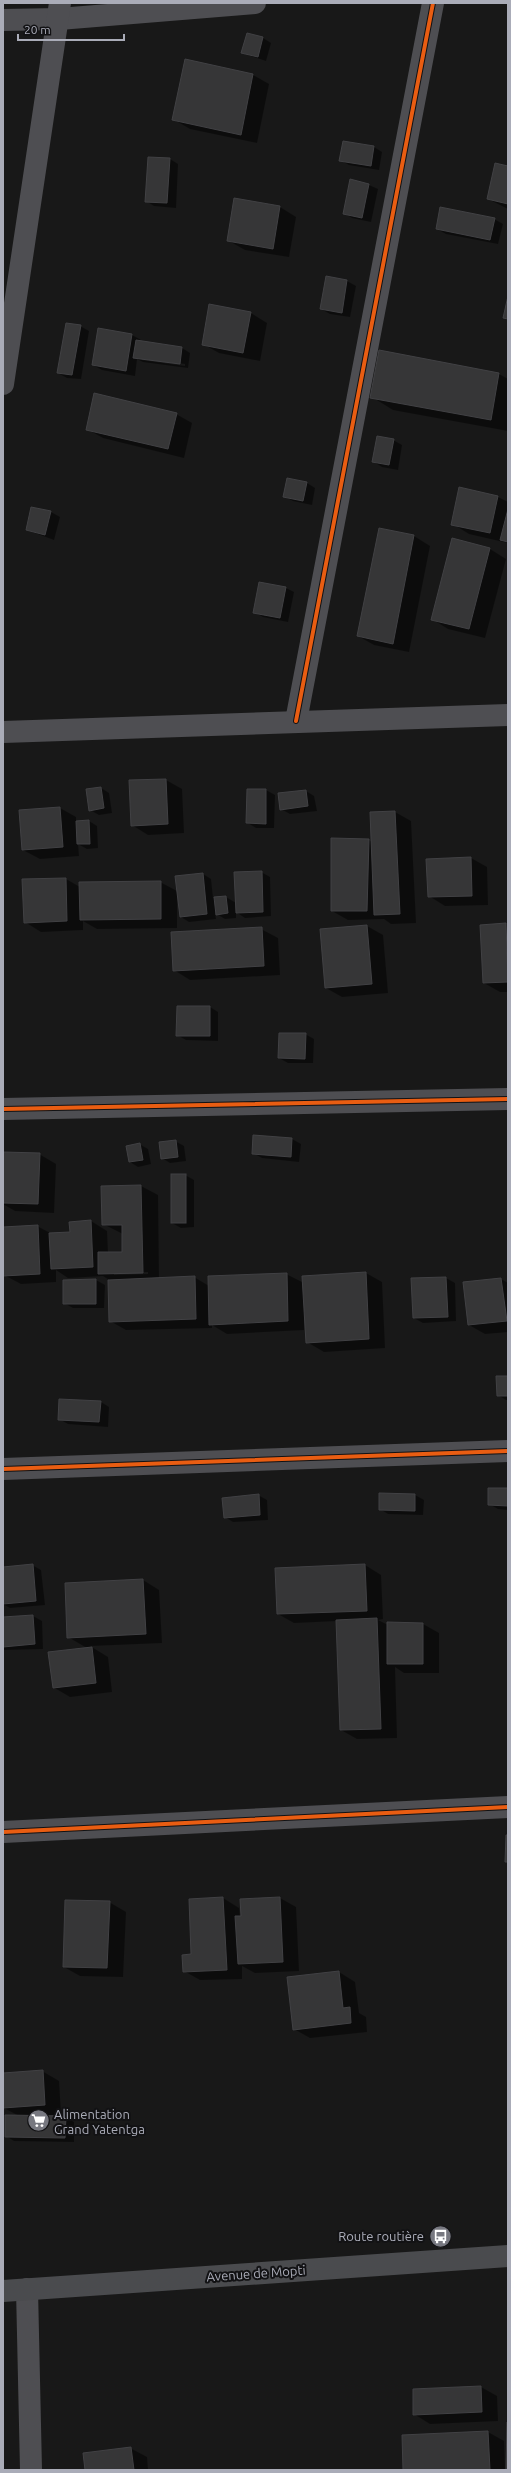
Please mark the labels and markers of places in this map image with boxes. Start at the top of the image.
place label: Alimentation Grand Yatentga [54,2107,145,2136]
supermarket icon: Alimentation Grand Yatentga [25,2108,51,2134]
bus stop icon: Route routière [427,2223,453,2249]
place label: Route routière [338,2229,424,2243]

